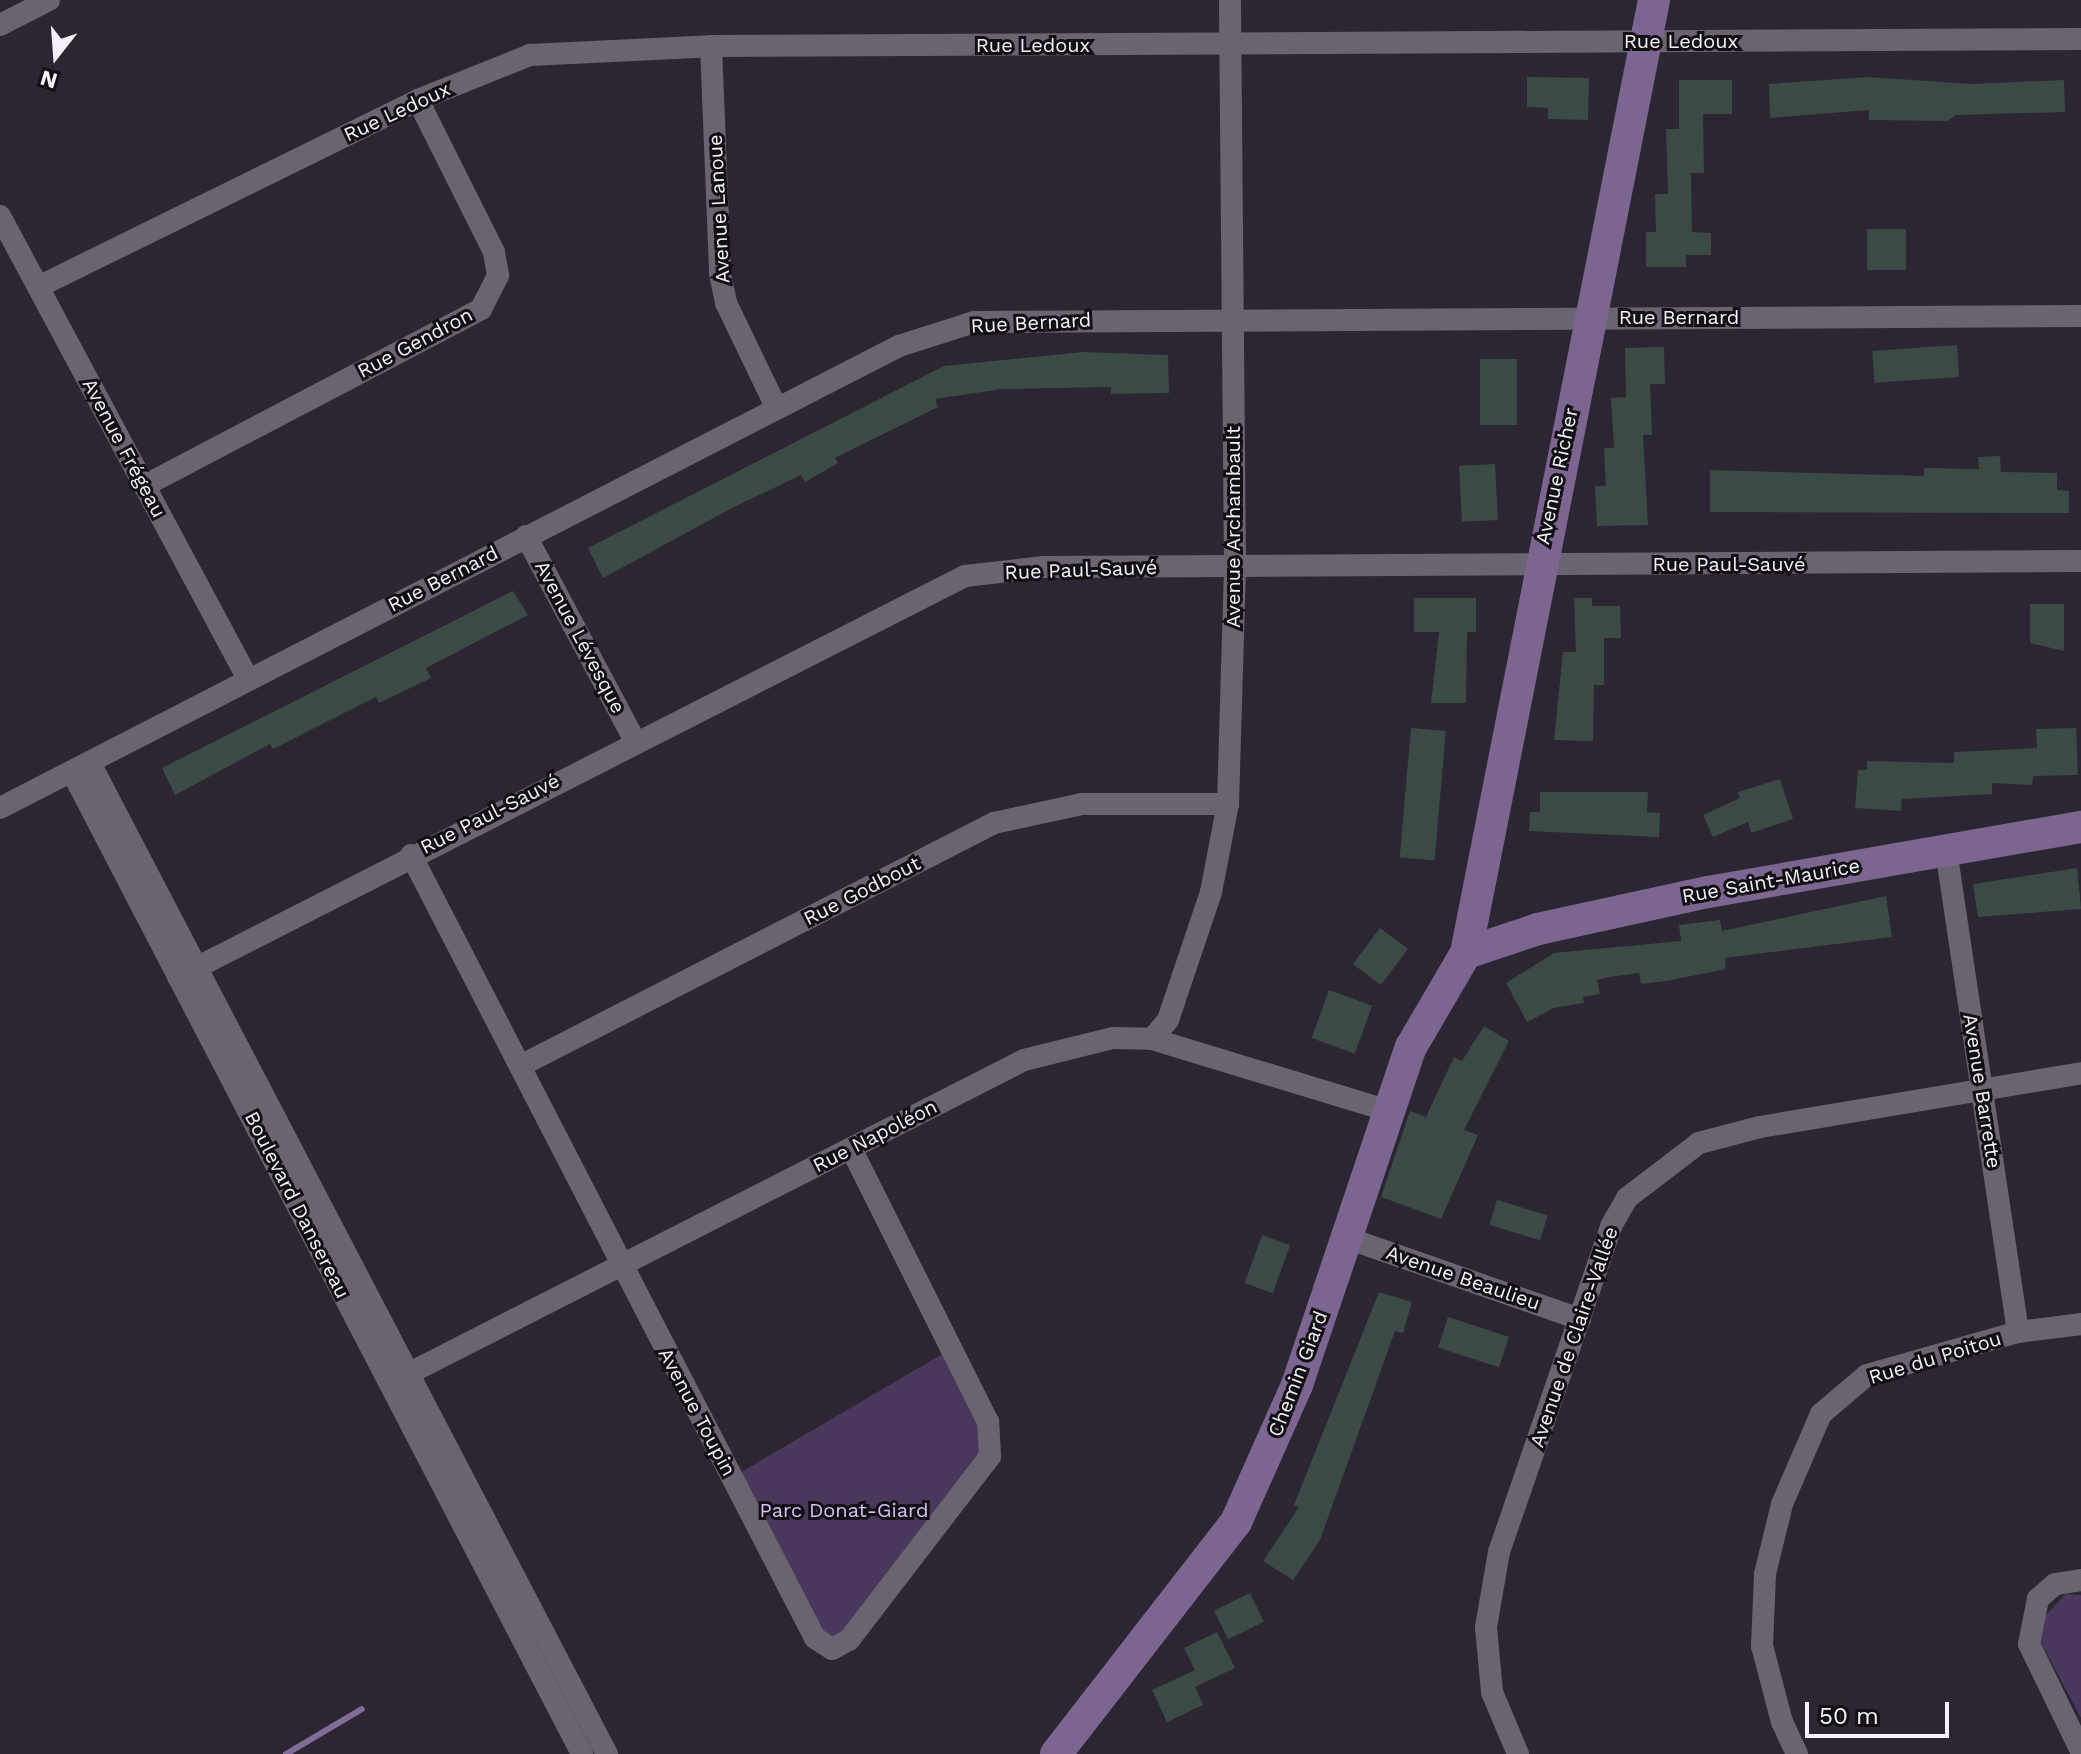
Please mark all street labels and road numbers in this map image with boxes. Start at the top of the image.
street label: Rue Ledoux [1624,29,1738,53]
street label: Rue Ledoux [976,33,1090,57]
street label: Rue Ledoux [340,77,454,147]
street label: Avenue Lanoue [703,134,735,284]
street label: Rue Gendron [353,303,477,383]
street label: Rue Bernard [1619,305,1739,329]
street label: Rue Bernard [970,308,1092,338]
street label: Avenue Frégeau [77,374,171,522]
street label: Avenue Richer [1531,405,1583,547]
street label: Avenue Archambault [1221,426,1245,628]
street label: Rue Bernard [384,541,502,617]
street label: Rue Paul-Sauvé [1653,552,1805,576]
street label: Rue Paul-Sauvé [1004,555,1158,585]
street label: Avenue Lévesque [530,557,630,717]
street label: Rue Paul-Sauvé [416,769,564,859]
street label: Rue Godbout [800,851,924,931]
street label: Rue Saint-Maurice [1680,854,1862,908]
street label: Avenue Barrette [1958,1012,2006,1170]
street label: Rue Napoléon [809,1094,941,1178]
street label: Boulevard Dansereau [239,1107,355,1303]
street label: Avenue de Claire-Vallée [1525,1223,1623,1451]
street label: Avenue Beaulieu [1383,1240,1543,1316]
street label: Chemin Giard [1263,1308,1333,1440]
street label: Rue du Poitou [1866,1326,2004,1390]
street label: Avenue Toupin [653,1344,741,1480]

